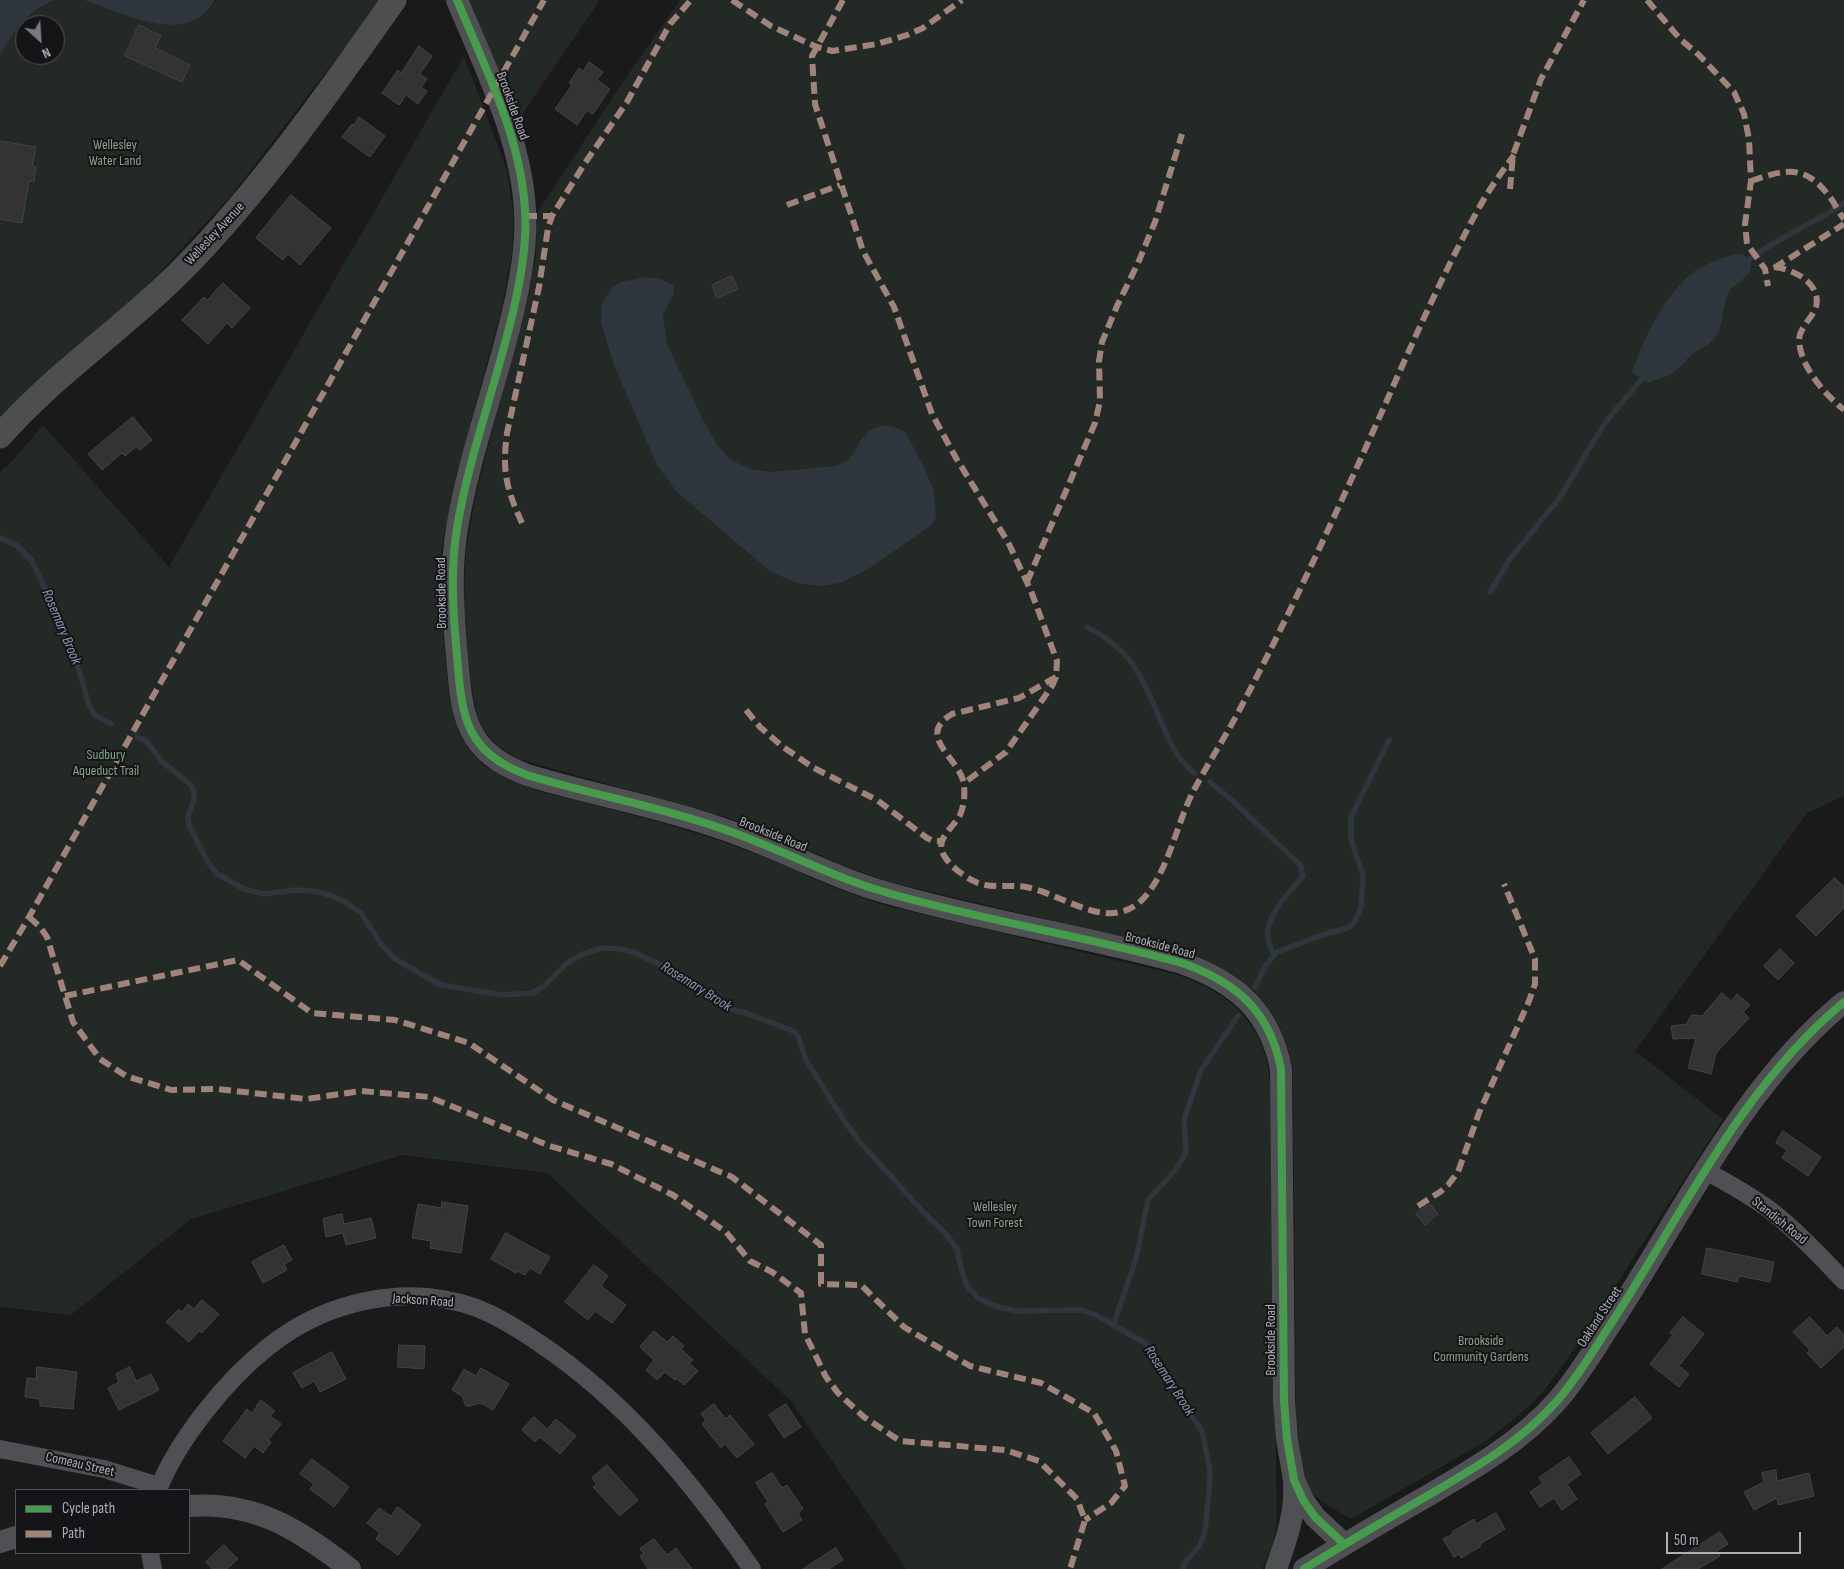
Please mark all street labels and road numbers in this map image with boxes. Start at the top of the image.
street label: Brookside Road [492,70,532,142]
street label: Wellesley Avenue [181,199,249,269]
street label: Brookside Road [433,557,451,629]
street label: Brookside Road [737,814,809,856]
street label: Brookside Road [1123,929,1197,963]
street label: Standish Road [1748,1194,1810,1248]
street label: Oakland Street [1574,1283,1626,1351]
street label: Jackson Road [392,1290,454,1312]
street label: Brookside Road [1263,1304,1279,1376]
street label: Comeau Street [44,1449,116,1481]

